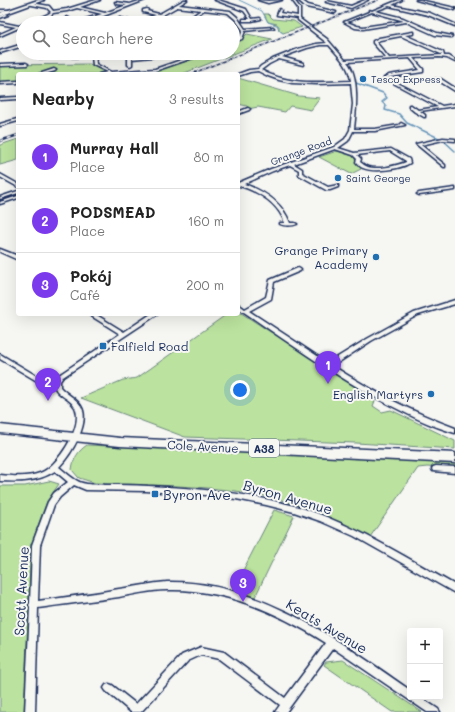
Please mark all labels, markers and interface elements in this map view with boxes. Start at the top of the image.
search box [16,16,240,60]
icon: search [30,27,52,49]
text: Search here [62,28,153,48]
place label: Tesco Express [371,72,441,86]
marker: Tesco Express [358,74,368,84]
text: Nearby [32,87,94,109]
text: 3 results [169,90,224,107]
street label: Grange Road [268,133,334,169]
text: Murray Hall [70,138,159,158]
text: 1 [42,148,48,165]
text: 80 m [194,148,224,165]
text: Place [70,158,105,175]
place label: Saint George [346,171,411,185]
marker: Saint George [333,173,343,183]
text: PODSMEAD [70,202,156,222]
text: 2 [41,212,49,229]
text: 160 m [188,212,224,229]
text: Place [70,222,105,239]
place label: Grange Primary Academy [274,242,368,272]
marker: Grange Primary Academy [371,252,381,262]
text: Pokój [70,266,112,286]
text: 3 [41,276,49,293]
text: 200 m [186,276,224,293]
text: Café [70,286,100,303]
place label: Falfield Road [111,338,189,354]
marker: Falfield Road [98,341,108,351]
pin: 1 [315,351,341,384]
pin: 2 [35,368,61,401]
your location [230,380,250,400]
place label: English Martyrs [333,386,423,402]
marker: English Martyrs [426,389,436,399]
street label: Cole Avenue [167,436,239,456]
road number: A38 [249,439,279,457]
street label: Byron Avenue [241,475,335,519]
place label: Byron Ave [163,485,231,504]
marker: Byron Ave [150,489,160,499]
street label: Scott Avenue [9,546,33,636]
pin: 3 [230,569,256,602]
street label: Keats Avenue [283,594,371,658]
map controls [407,628,443,700]
button: + [407,628,443,664]
button: − [407,664,443,700]

